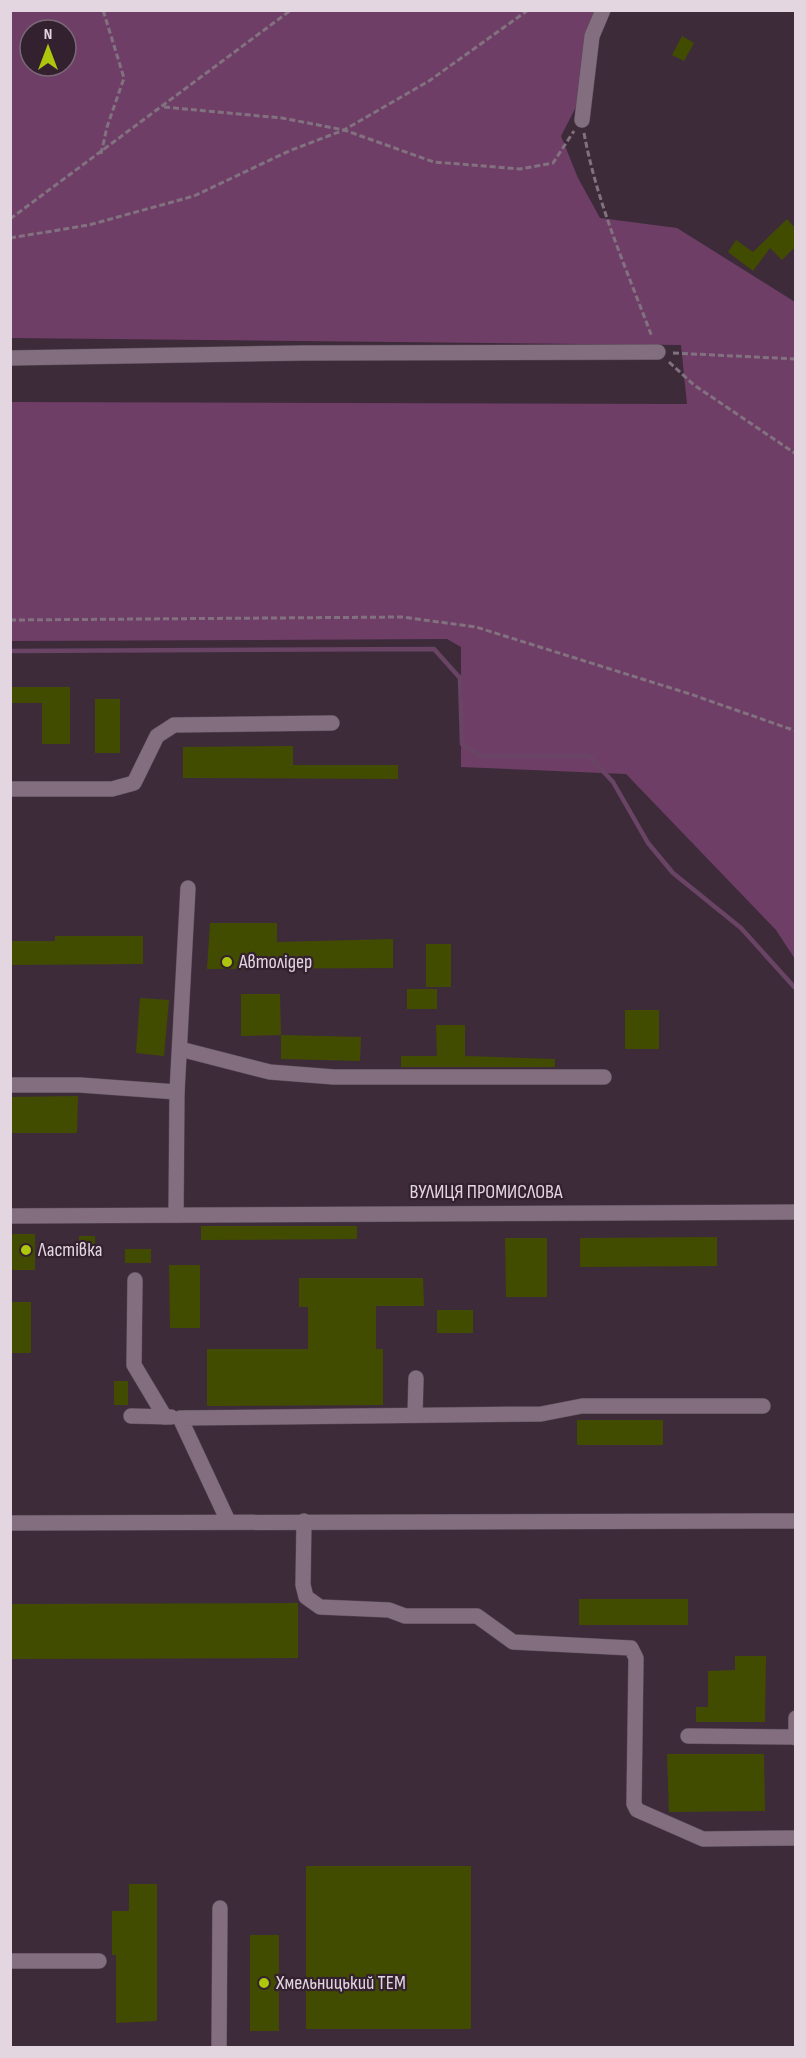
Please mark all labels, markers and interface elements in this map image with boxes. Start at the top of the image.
north arrow [18,18,78,78]
text: N [44,25,52,44]
place label: Автолідер [238,950,312,974]
marker: Автолідер [220,955,234,969]
street label: ВУЛИЦЯ ПРОМИСЛОВА [409,1180,563,1204]
place label: Ластівка [37,1238,102,1262]
marker: Ластівка [19,1243,33,1257]
place label: Хмельницький ТЕМ [275,1971,406,1995]
marker: Хмельницький ТЕМ [257,1976,271,1990]

